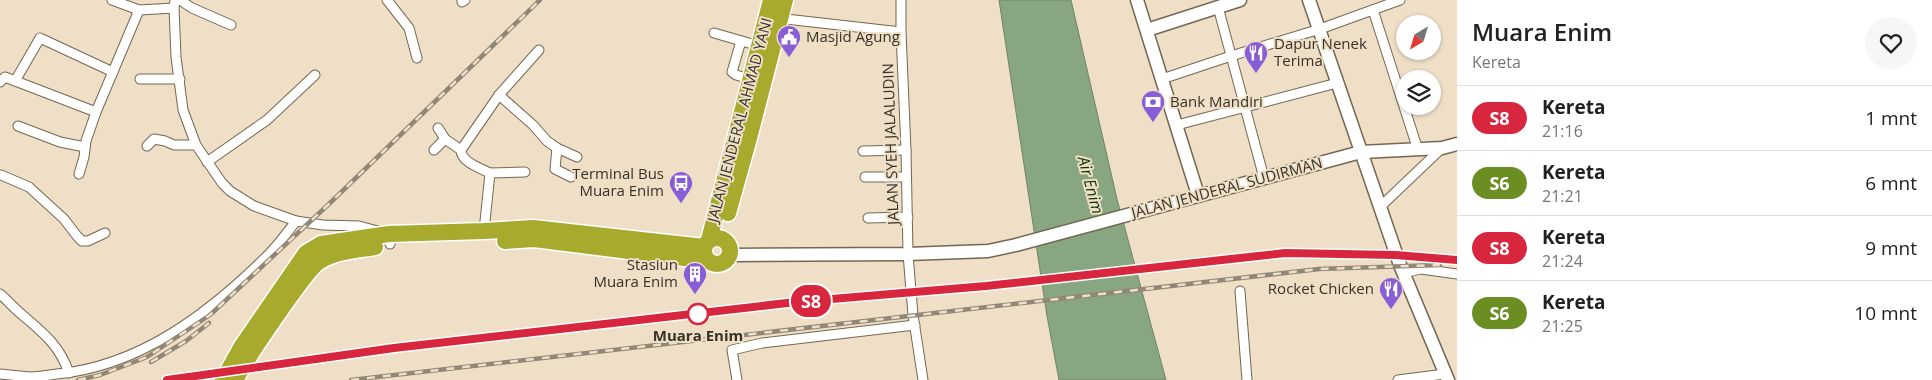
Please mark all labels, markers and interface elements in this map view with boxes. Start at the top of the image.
street label: JALAN JENDERAL AHMAD YANI [702,15,776,226]
north arrow [1396,15,1441,60]
map controls [1396,15,1441,115]
text: Muara Enim [1472,15,1612,48]
button: heart [1865,17,1917,69]
public building icon: Masjid Agung [776,24,802,58]
place label: Masjid Agung [806,26,900,46]
place label: Dapur Nenek Terima [1274,33,1367,70]
restaurant icon: Dapur Nenek Terima [1243,40,1269,74]
text: Kereta [1472,51,1521,73]
street label: JALAN SYEH JALALUDIN [877,63,903,227]
button: layers [1396,70,1441,115]
bank icon: Bank Mandiri [1140,89,1166,123]
place label: Bank Mandiri [1170,91,1263,111]
text: Kereta [1542,94,1605,120]
text: 1 mnt [1865,105,1917,131]
text: S8 [1489,106,1510,130]
text: 21:16 [1542,120,1583,142]
street label: JALAN JENDERAL SUDIRMAN [1127,152,1325,223]
water label: Air Enim [1072,153,1109,216]
text: Kereta [1542,159,1605,185]
place label: Terminal Bus Muara Enim [572,163,664,200]
bus stop icon: Terminal Bus Muara Enim [668,170,694,204]
text: 6 mnt [1865,170,1917,196]
text: S6 [1489,171,1510,195]
text: 21:21 [1542,185,1583,207]
text: Kereta [1542,224,1605,250]
text: 9 mnt [1865,235,1917,261]
text: S8 [1489,236,1510,260]
text: 21:24 [1542,250,1583,272]
place label: Stasiun Muara Enim [593,254,678,291]
building icon: Stasiun Muara Enim [682,261,708,295]
restaurant icon: Rocket Chicken [1378,276,1404,310]
place label: Rocket Chicken [1268,278,1374,298]
line badge: S8 [788,285,834,317]
text: S8 [801,289,821,313]
text: Kereta [1542,289,1605,315]
text: 10 mnt [1854,300,1917,326]
text: S6 [1489,301,1510,325]
marker: Muara Enim [687,303,709,325]
text: 21:25 [1542,315,1583,337]
place label: Muara Enim [653,325,743,345]

